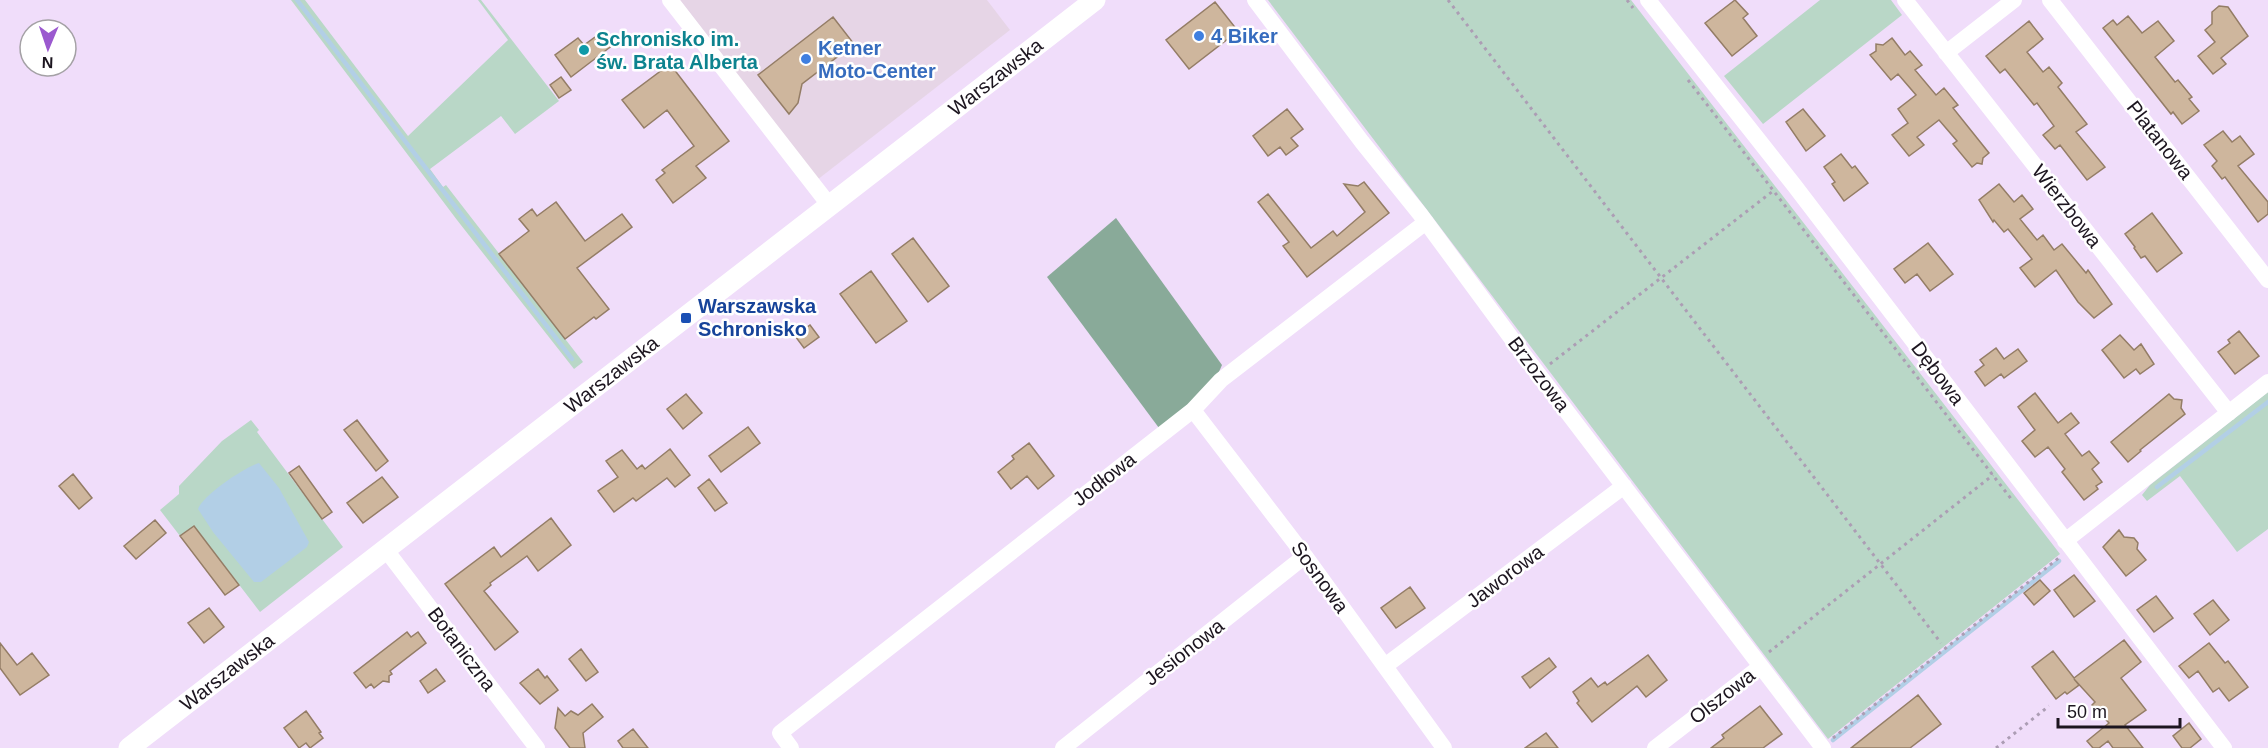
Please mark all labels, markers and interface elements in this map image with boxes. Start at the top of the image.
north arrow [18,18,78,78]
place label: 4 Biker [1211,25,1278,47]
place label: Schronisko im. św. Brata Alberta [596,28,759,73]
marker: 4 Biker [1192,29,1206,43]
street label: Warszawska [944,33,1048,120]
place label: Ketner Moto-Center [818,37,936,82]
marker: Schronisko im. św. Brata Alberta [577,43,591,57]
marker: Ketner Moto-Center [799,52,813,66]
text: N [41,54,54,71]
street label: Platanowa [2123,96,2198,184]
street label: Wierzbowa [2028,160,2107,252]
place label: Warszawska Schronisko [698,295,817,340]
marker: Warszawska Schronisko [679,311,693,325]
street label: Warszawska [560,331,663,418]
street label: Brzozowa [1504,332,1575,416]
street label: Dębowa [1907,337,1969,410]
street label: Jodłowa [1068,447,1140,510]
street label: Sosnowa [1287,537,1354,617]
street label: Jaworowa [1462,540,1548,612]
street label: Botaniczna [423,603,501,696]
street label: Jesionowa [1140,614,1229,690]
street label: Warszawska [176,628,279,715]
street label: Olszowa [1685,663,1760,728]
scale bar [2058,691,2180,729]
text: 50 m [2067,702,2107,722]

